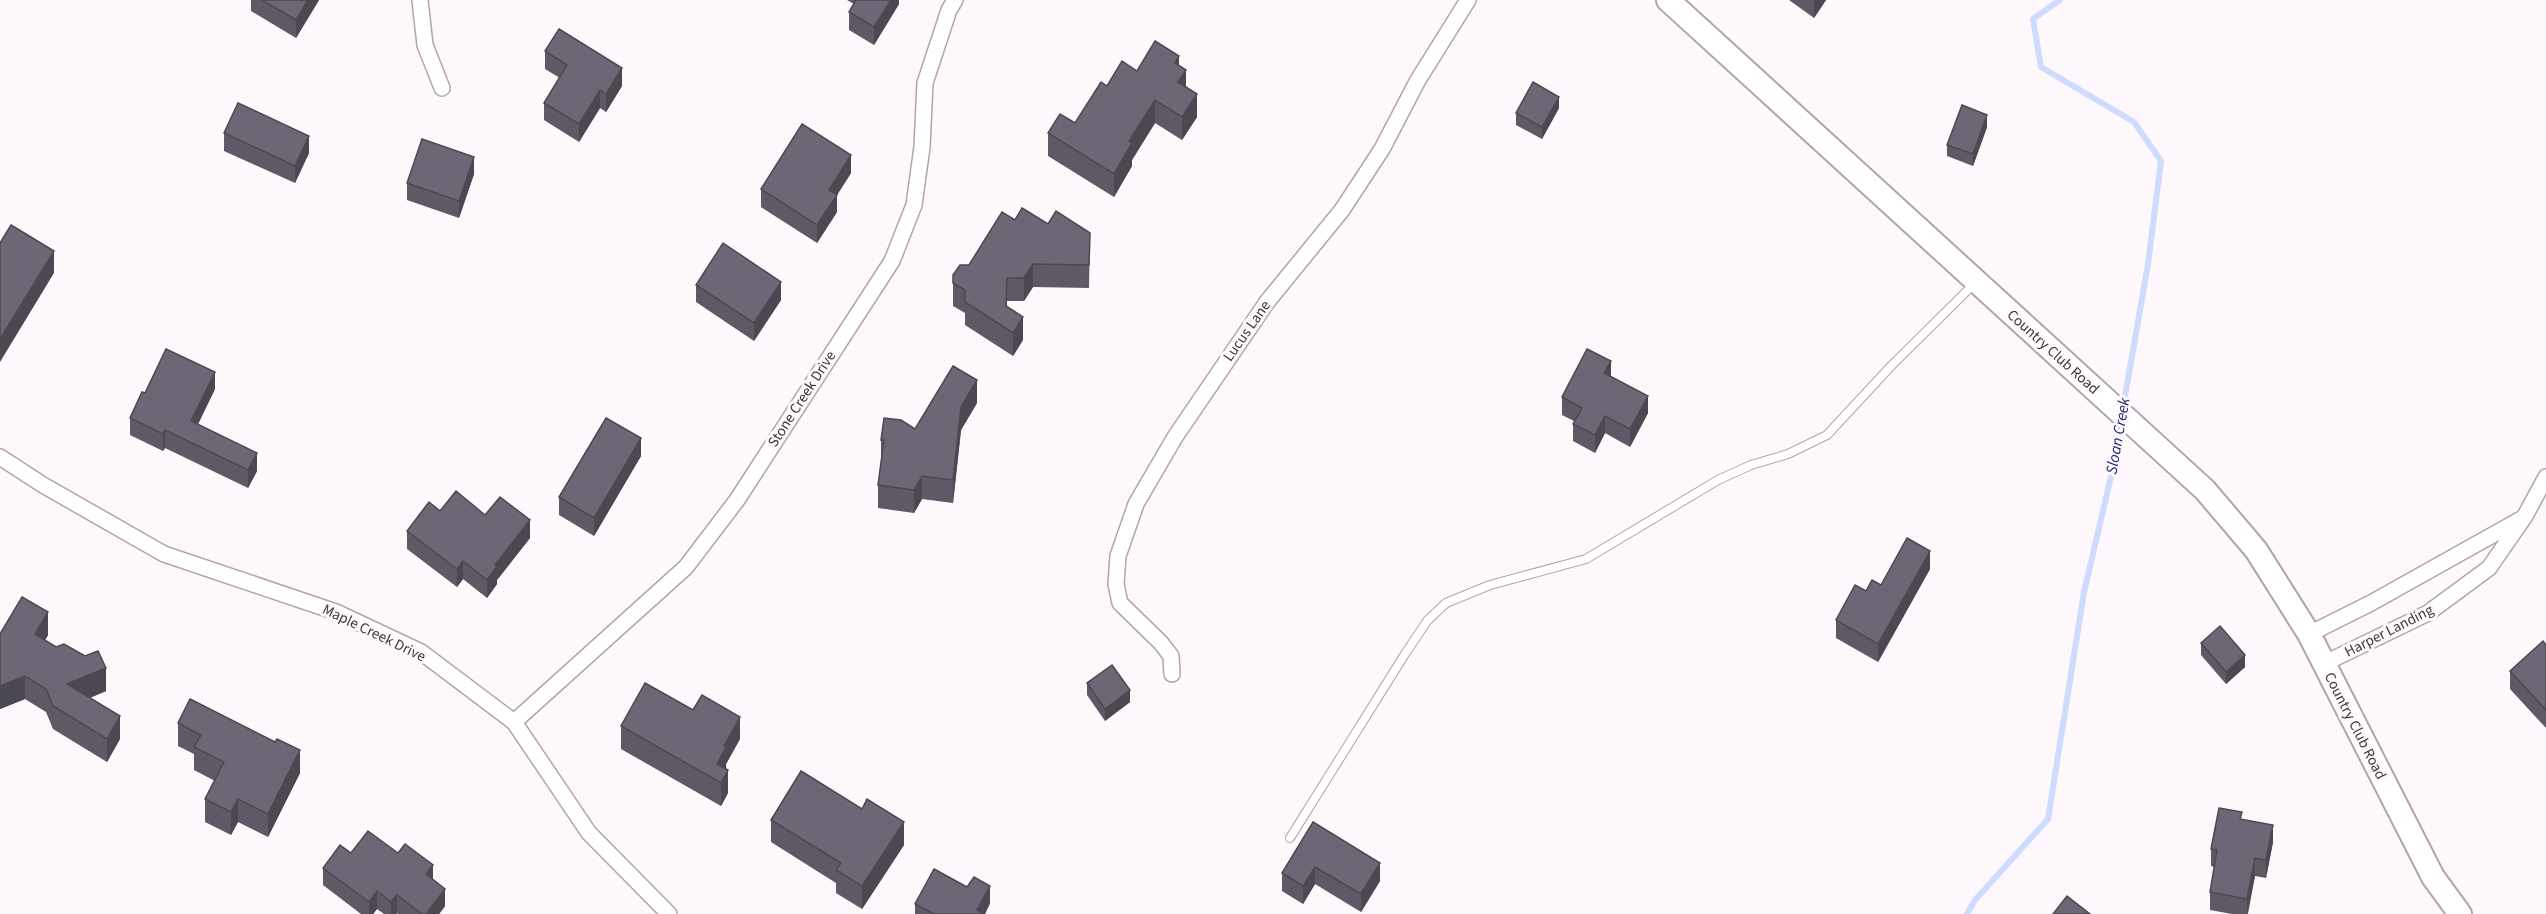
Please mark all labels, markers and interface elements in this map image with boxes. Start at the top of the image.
street label: Lucus Lane [1218,296,1276,366]
street label: Country Club Road [2002,305,2104,399]
street label: Stone Creek Drive [763,347,841,451]
water label: Sloan Creek [2100,396,2136,476]
street label: Maple Creek Drive [319,599,429,667]
street label: Harper Landing [2341,599,2438,662]
street label: Country Club Road [2319,669,2391,783]

